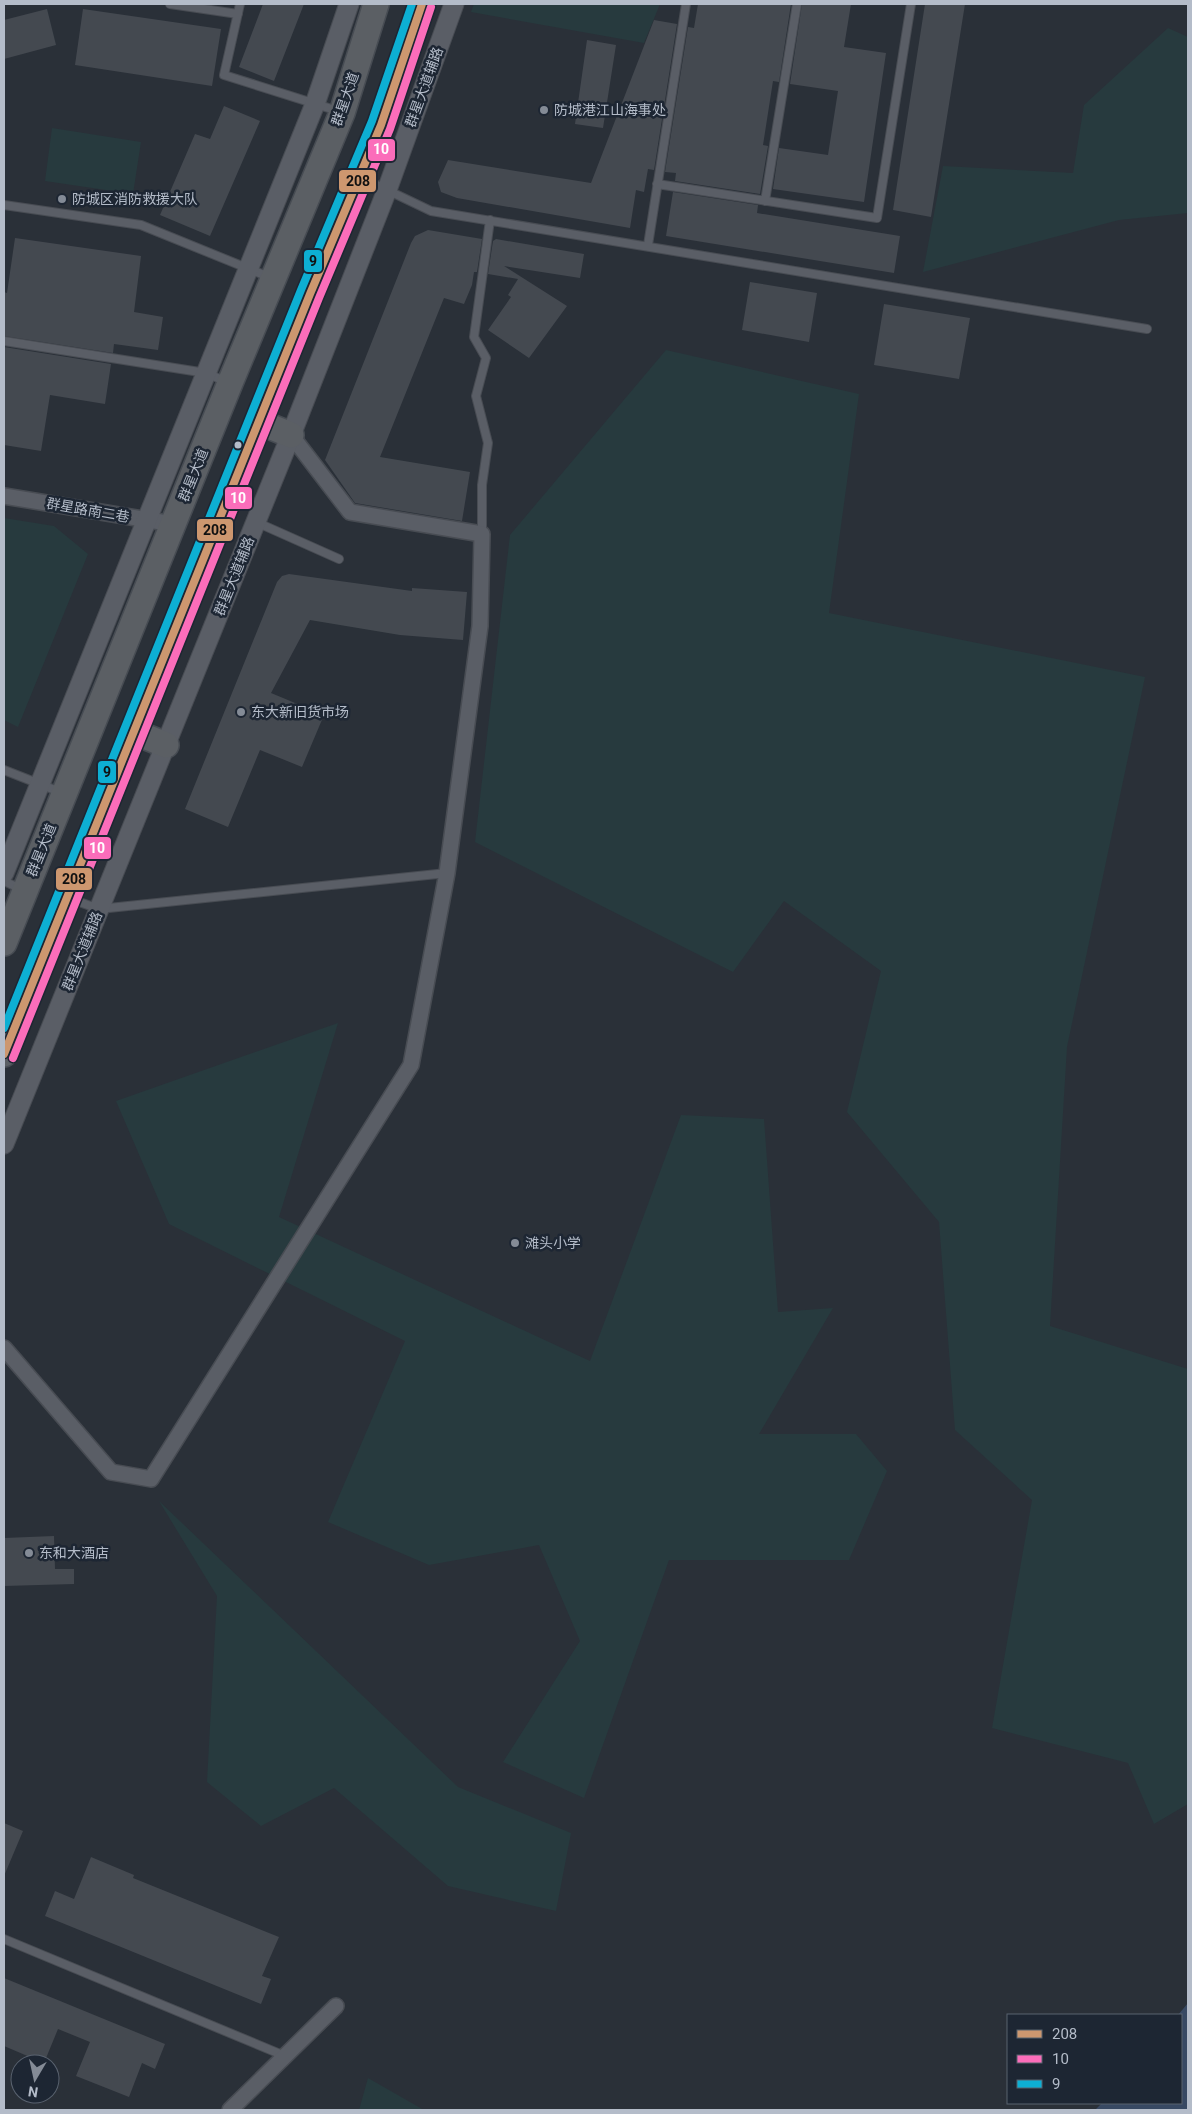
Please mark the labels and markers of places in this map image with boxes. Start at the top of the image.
place label: 防城港江山海事处 [554,102,666,118]
marker: 防城港江山海事处 [538,104,550,116]
place label: 防城区消防救援大队 [72,191,198,207]
marker: 防城区消防救援大队 [56,193,68,205]
unlabelled marker [233,440,243,450]
place label: 东大新旧货市场 [251,704,349,720]
marker: 东大新旧货市场 [235,706,247,718]
place label: 滩头小学 [525,1235,581,1251]
marker: 滩头小学 [509,1237,521,1249]
place label: 东和大酒店 [39,1545,109,1561]
marker: 东和大酒店 [23,1547,35,1559]

